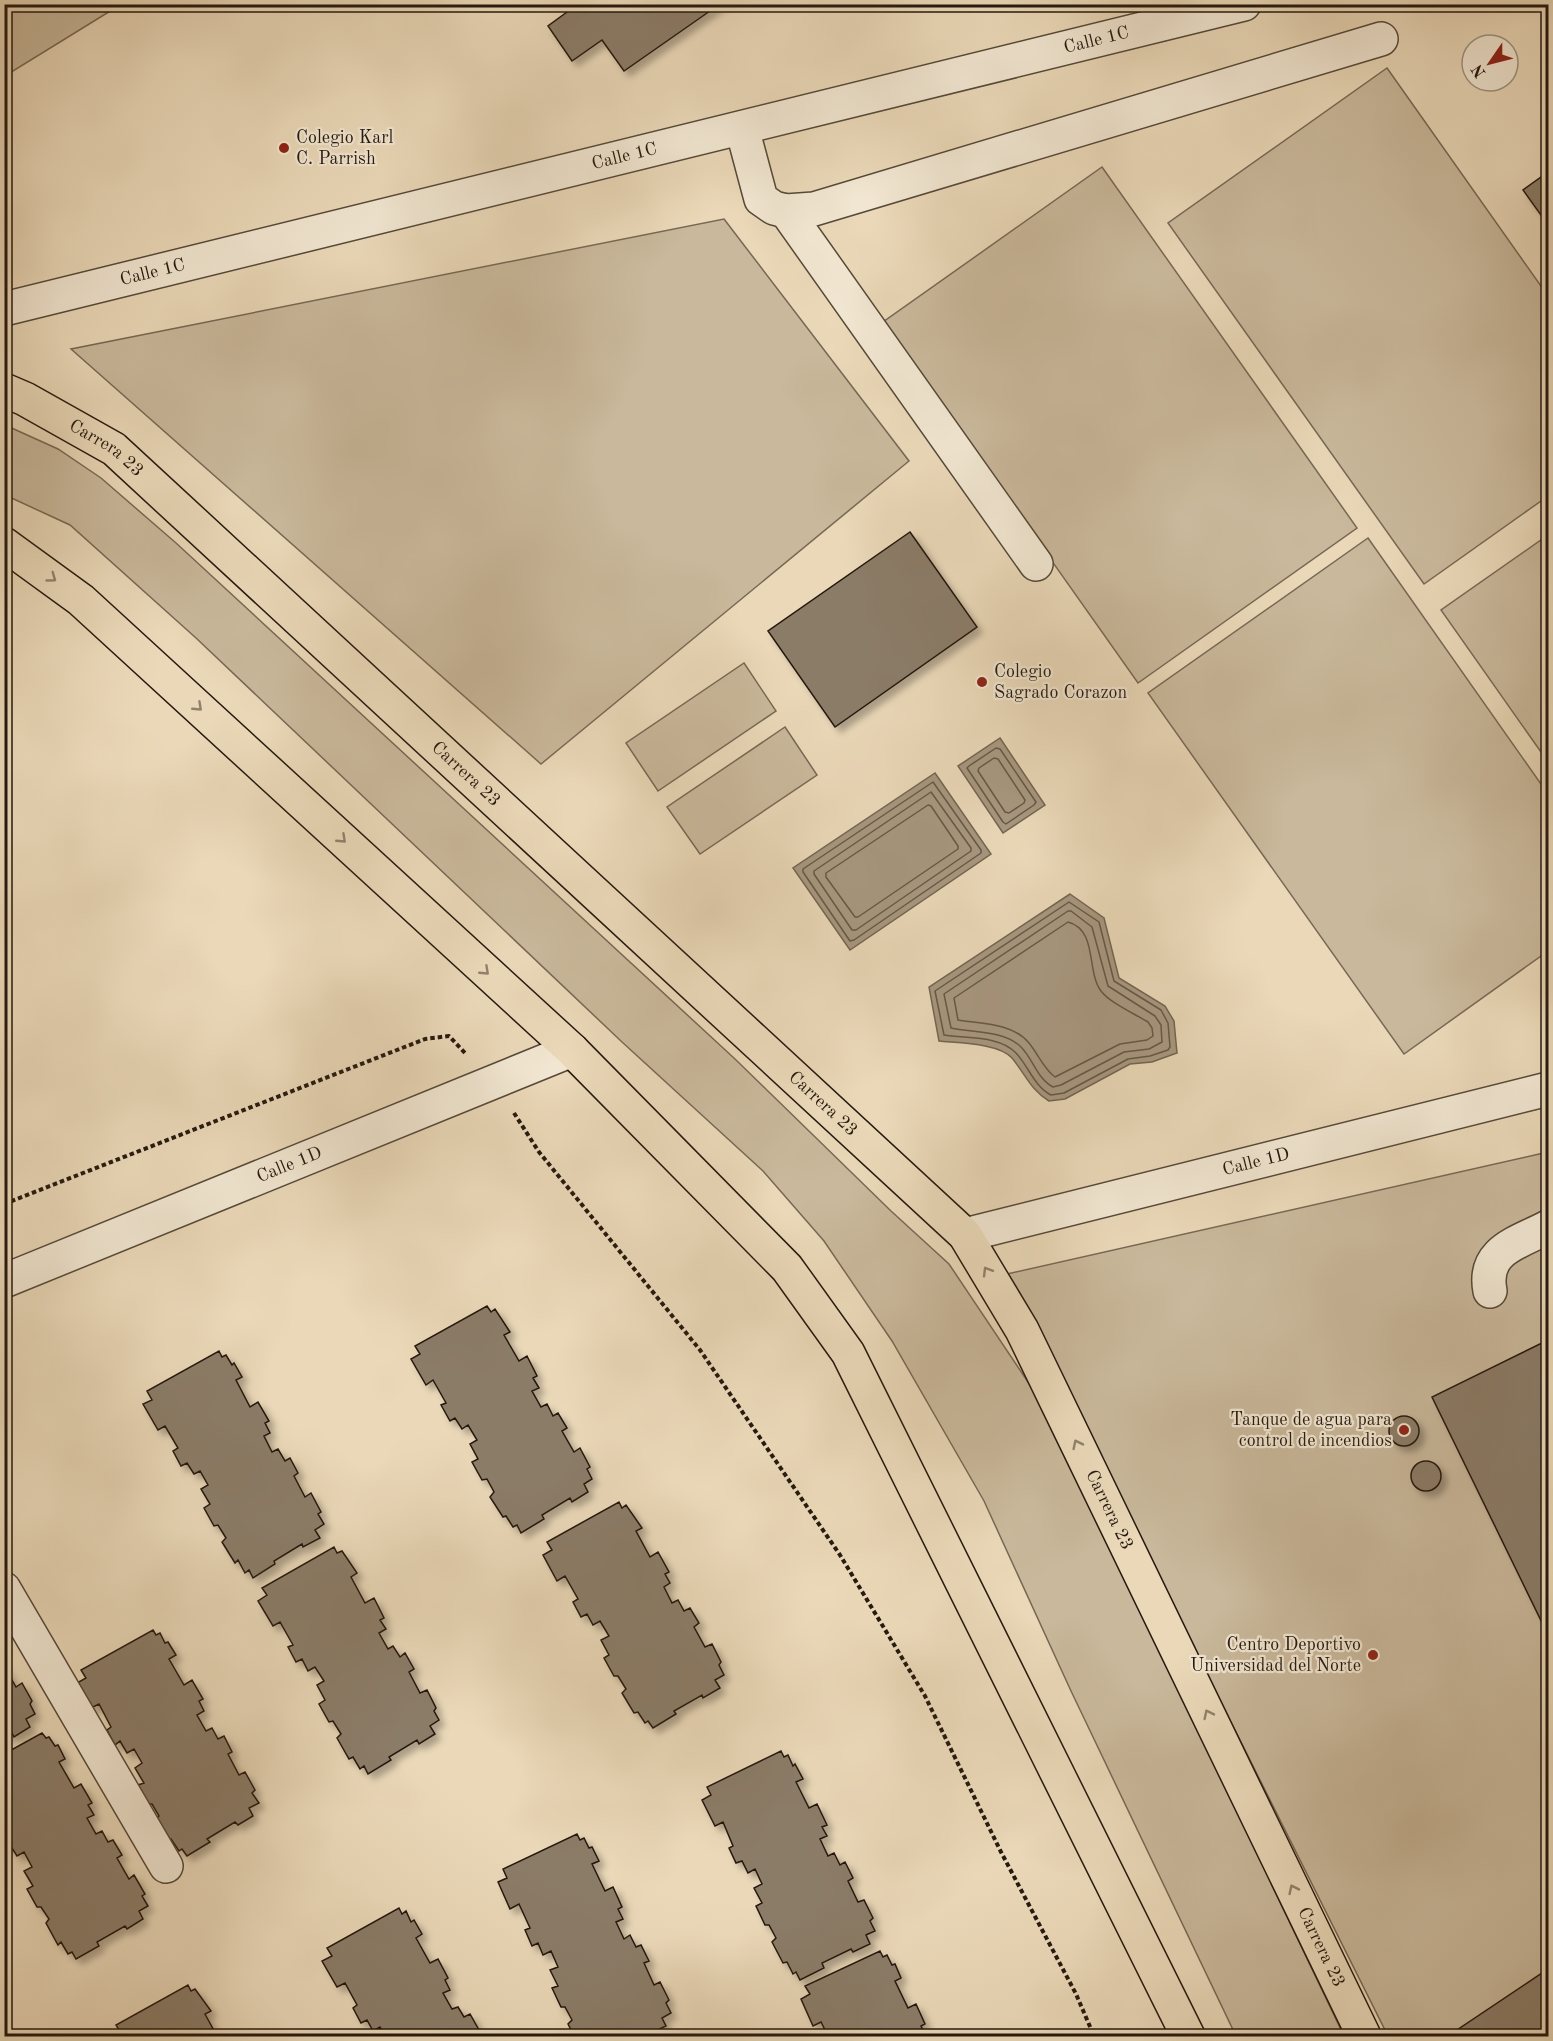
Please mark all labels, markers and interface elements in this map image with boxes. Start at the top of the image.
street label: Calle 1C [1062,24,1131,57]
north arrow [1460,33,1520,93]
text: N [1469,60,1489,80]
place label: Colegio Karl C. Parrish [296,129,394,168]
street label: Calle 1C [590,140,659,173]
marker: Colegio Karl C. Parrish [277,141,291,155]
street label: Calle 1C [118,256,187,289]
street label: Carrera 23 [66,417,147,480]
one-way arrow [45,571,56,582]
place label: Colegio Sagrado Corazon [994,663,1128,702]
marker: Colegio Sagrado Corazon [975,675,989,689]
one-way arrow [191,700,202,711]
street label: Carrera 23 [428,738,504,810]
one-way arrow [335,832,345,843]
one-way arrow [479,964,489,975]
street label: Carrera 23 [785,1068,861,1140]
street label: Calle 1D [254,1144,324,1186]
street label: Calle 1D [1221,1145,1291,1179]
one-way arrow [982,1267,994,1277]
place label: Tanque de agua para control de incendios [1230,1411,1392,1450]
marker: Tanque de agua para control de incendios [1397,1423,1411,1437]
one-way arrow [1073,1439,1084,1450]
street label: Carrera 23 [1082,1467,1136,1553]
place label: Centro Deportivo Universidad del Norte [1190,1636,1361,1675]
marker: Centro Deportivo Universidad del Norte [1366,1648,1380,1662]
one-way arrow [1203,1709,1215,1720]
one-way arrow [1288,1885,1300,1896]
street label: Carrera 23 [1294,1904,1348,1990]

